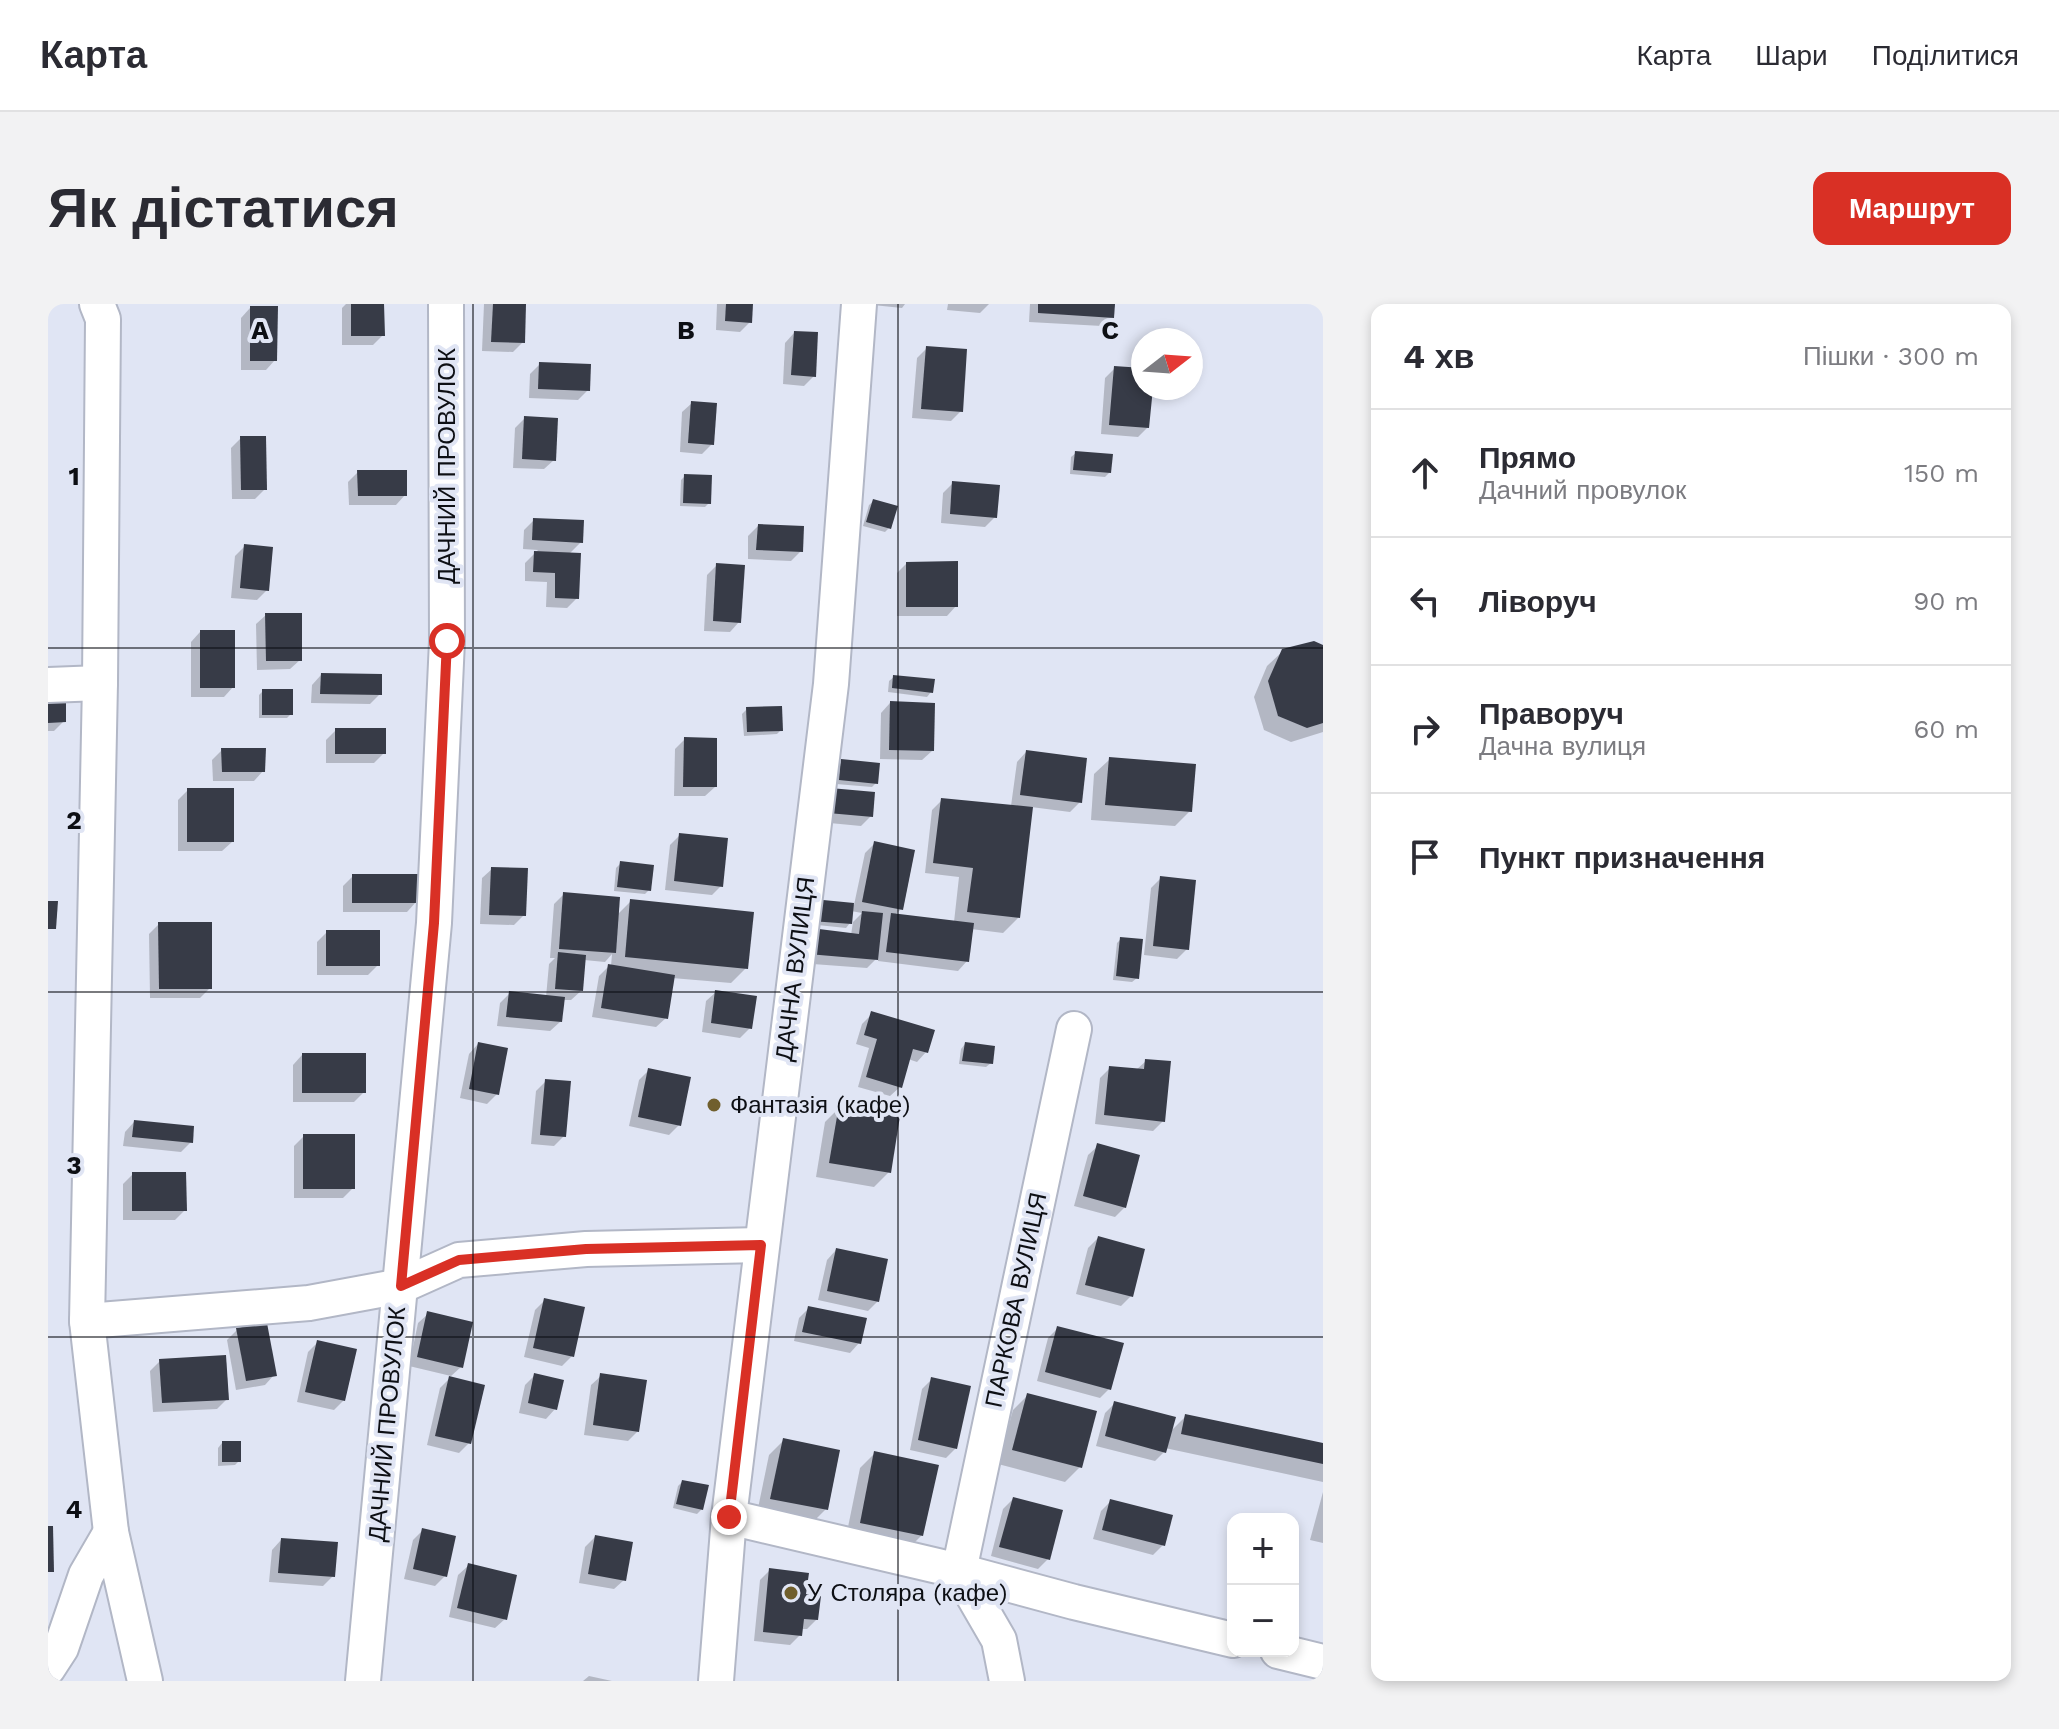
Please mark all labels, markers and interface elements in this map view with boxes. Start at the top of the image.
text: Карта [40,33,147,77]
text: Карта [1636,39,1711,72]
text: Шари [1755,39,1828,72]
text: Поділитися [1872,39,2019,72]
button: Маршрут [1813,172,2011,245]
text: Як дістатися [48,175,399,241]
text: A [251,315,269,345]
text: B [677,315,695,345]
text: C [1101,315,1119,345]
north arrow [1131,328,1203,400]
text: 4 хв [1403,336,1475,376]
text: Пішки · 300 m [1803,341,1979,371]
street label: ДАЧНИЙ ПРОВУЛОК [433,348,461,584]
text: Прямо [1479,440,1576,475]
icon: ahead [1403,451,1447,495]
text: 150 m [1904,458,1979,488]
text: 1 [68,461,80,491]
text: Дачний провулок [1479,475,1686,505]
icon: left [1403,579,1447,623]
text: Ліворуч [1479,584,1597,619]
text: 90 m [1913,586,1979,616]
route start [429,623,465,659]
text: Праворуч [1479,696,1624,731]
icon: right [1403,707,1447,751]
text: 60 m [1913,714,1979,744]
text: Дачна вулиця [1479,731,1646,761]
text: 2 [66,805,82,835]
icon: arrive [1403,835,1447,879]
text: Пункт призначення [1479,840,1765,875]
street label: ДАЧНА ВУЛИЦЯ [770,875,820,1063]
place label: Фантазія (кафе) [730,1091,910,1119]
marker: Фантазія (кафе) [705,1096,723,1114]
text: 3 [66,1150,82,1180]
street label: ПАРКОВА ВУЛИЦЯ [980,1190,1052,1410]
street label: ДАЧНИЙ ПРОВУЛОК [363,1305,411,1543]
text: 4 [66,1494,83,1524]
route end [711,1499,747,1535]
map controls [1227,1513,1299,1657]
button: + [1227,1513,1299,1585]
place label: У Столяра (кафе) [807,1579,1007,1607]
marker: У Столяра (кафе) [782,1584,800,1602]
button: − [1227,1585,1299,1657]

